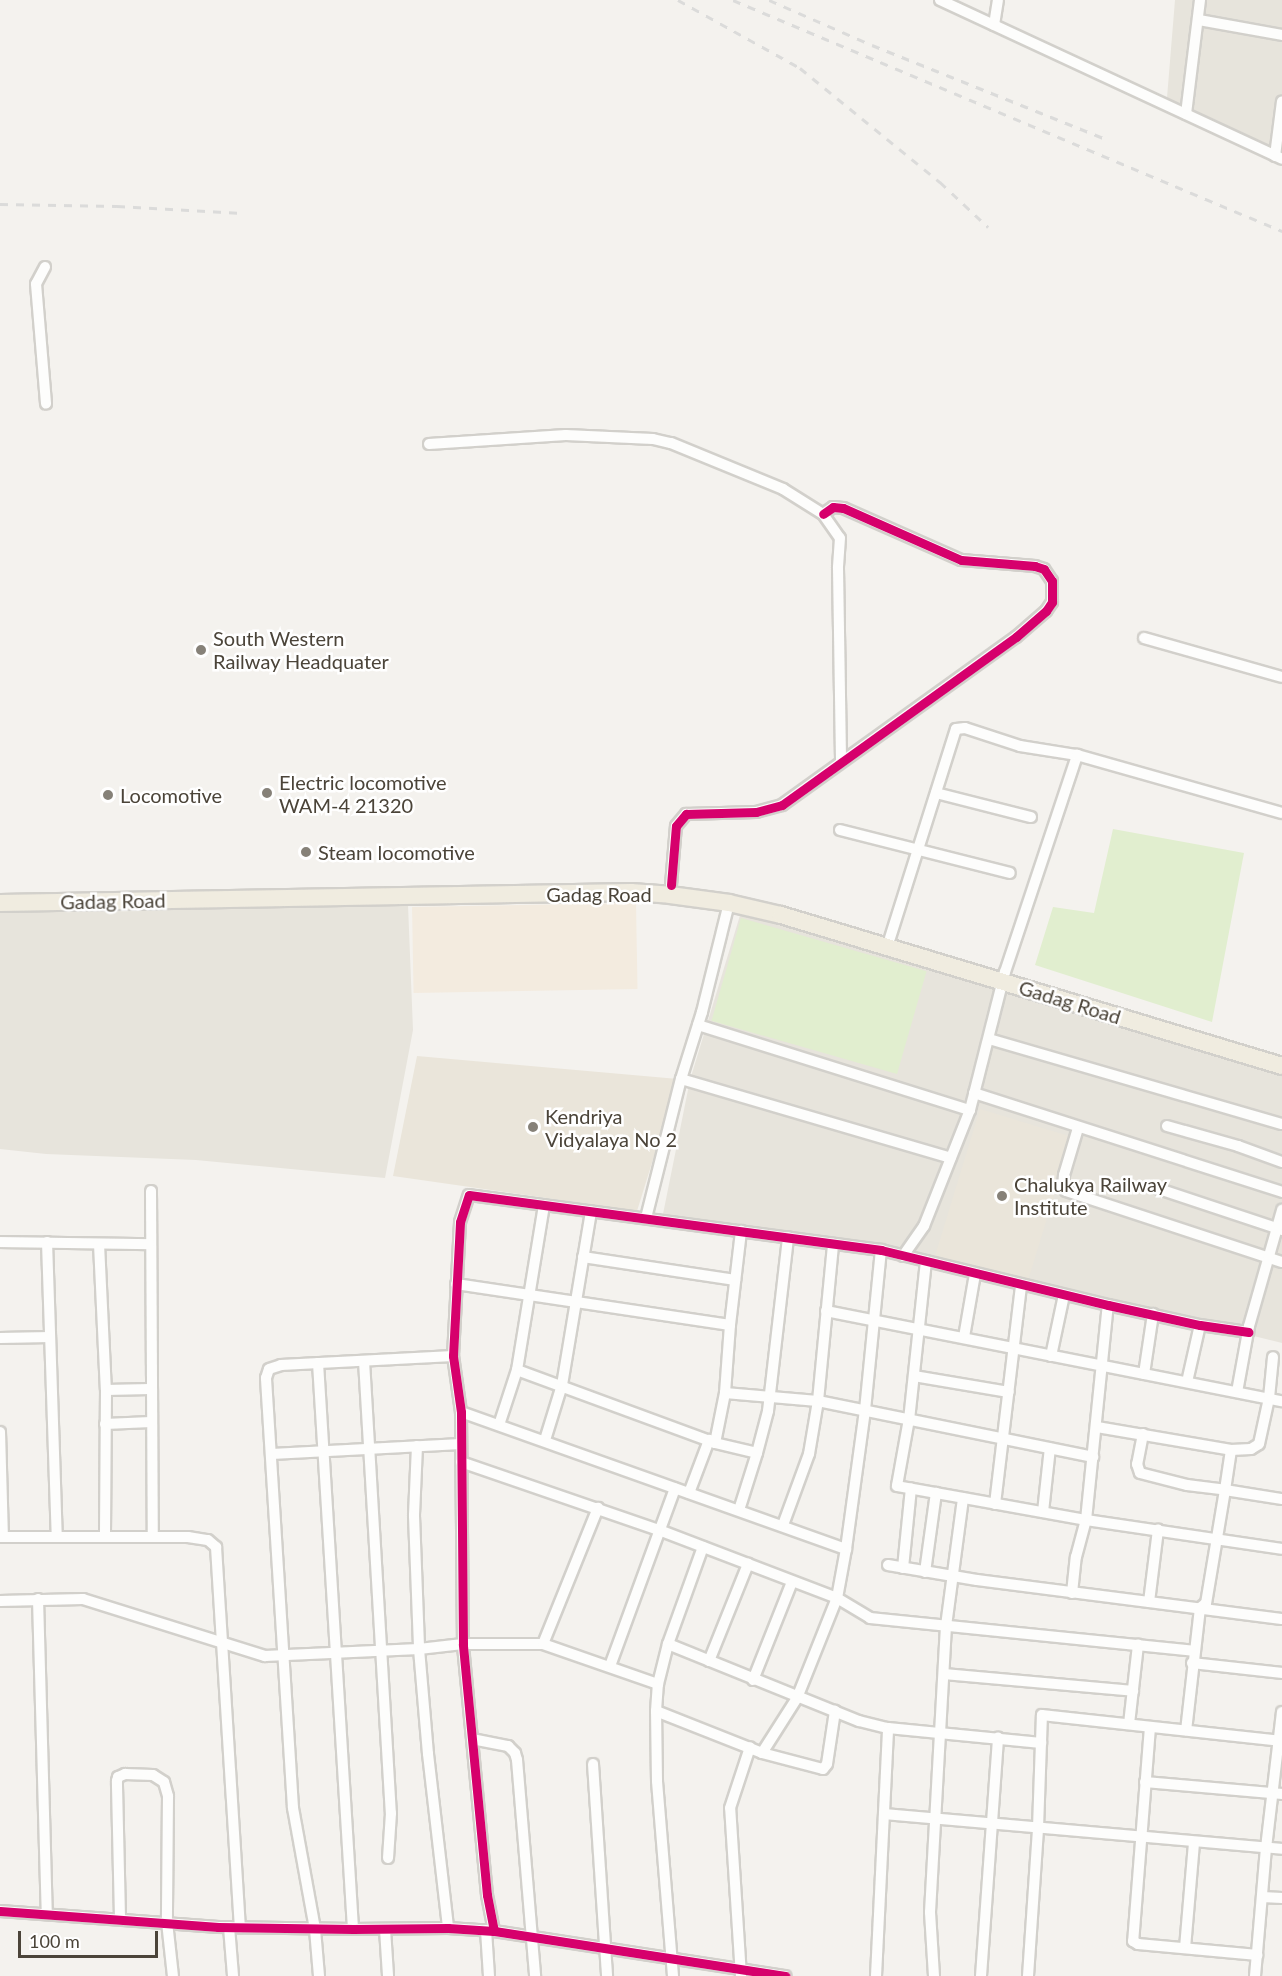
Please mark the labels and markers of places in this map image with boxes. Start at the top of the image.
place label: South Western Railway Headquater [213,626,389,673]
marker: South Western Railway Headquater [194,643,208,657]
place label: Electric locomotive WAM-4 21320 [279,770,447,817]
place label: Locomotive [120,783,222,807]
marker: Electric locomotive WAM-4 21320 [260,786,274,800]
marker: Locomotive [101,788,115,802]
place label: Steam locomotive [318,840,475,864]
marker: Steam locomotive [299,845,313,859]
place label: Kendriya Vidyalaya No 2 [545,1104,677,1151]
marker: Kendriya Vidyalaya No 2 [526,1120,540,1134]
place label: Chalukya Railway Institute [1014,1172,1167,1219]
marker: Chalukya Railway Institute [995,1189,1009,1203]

